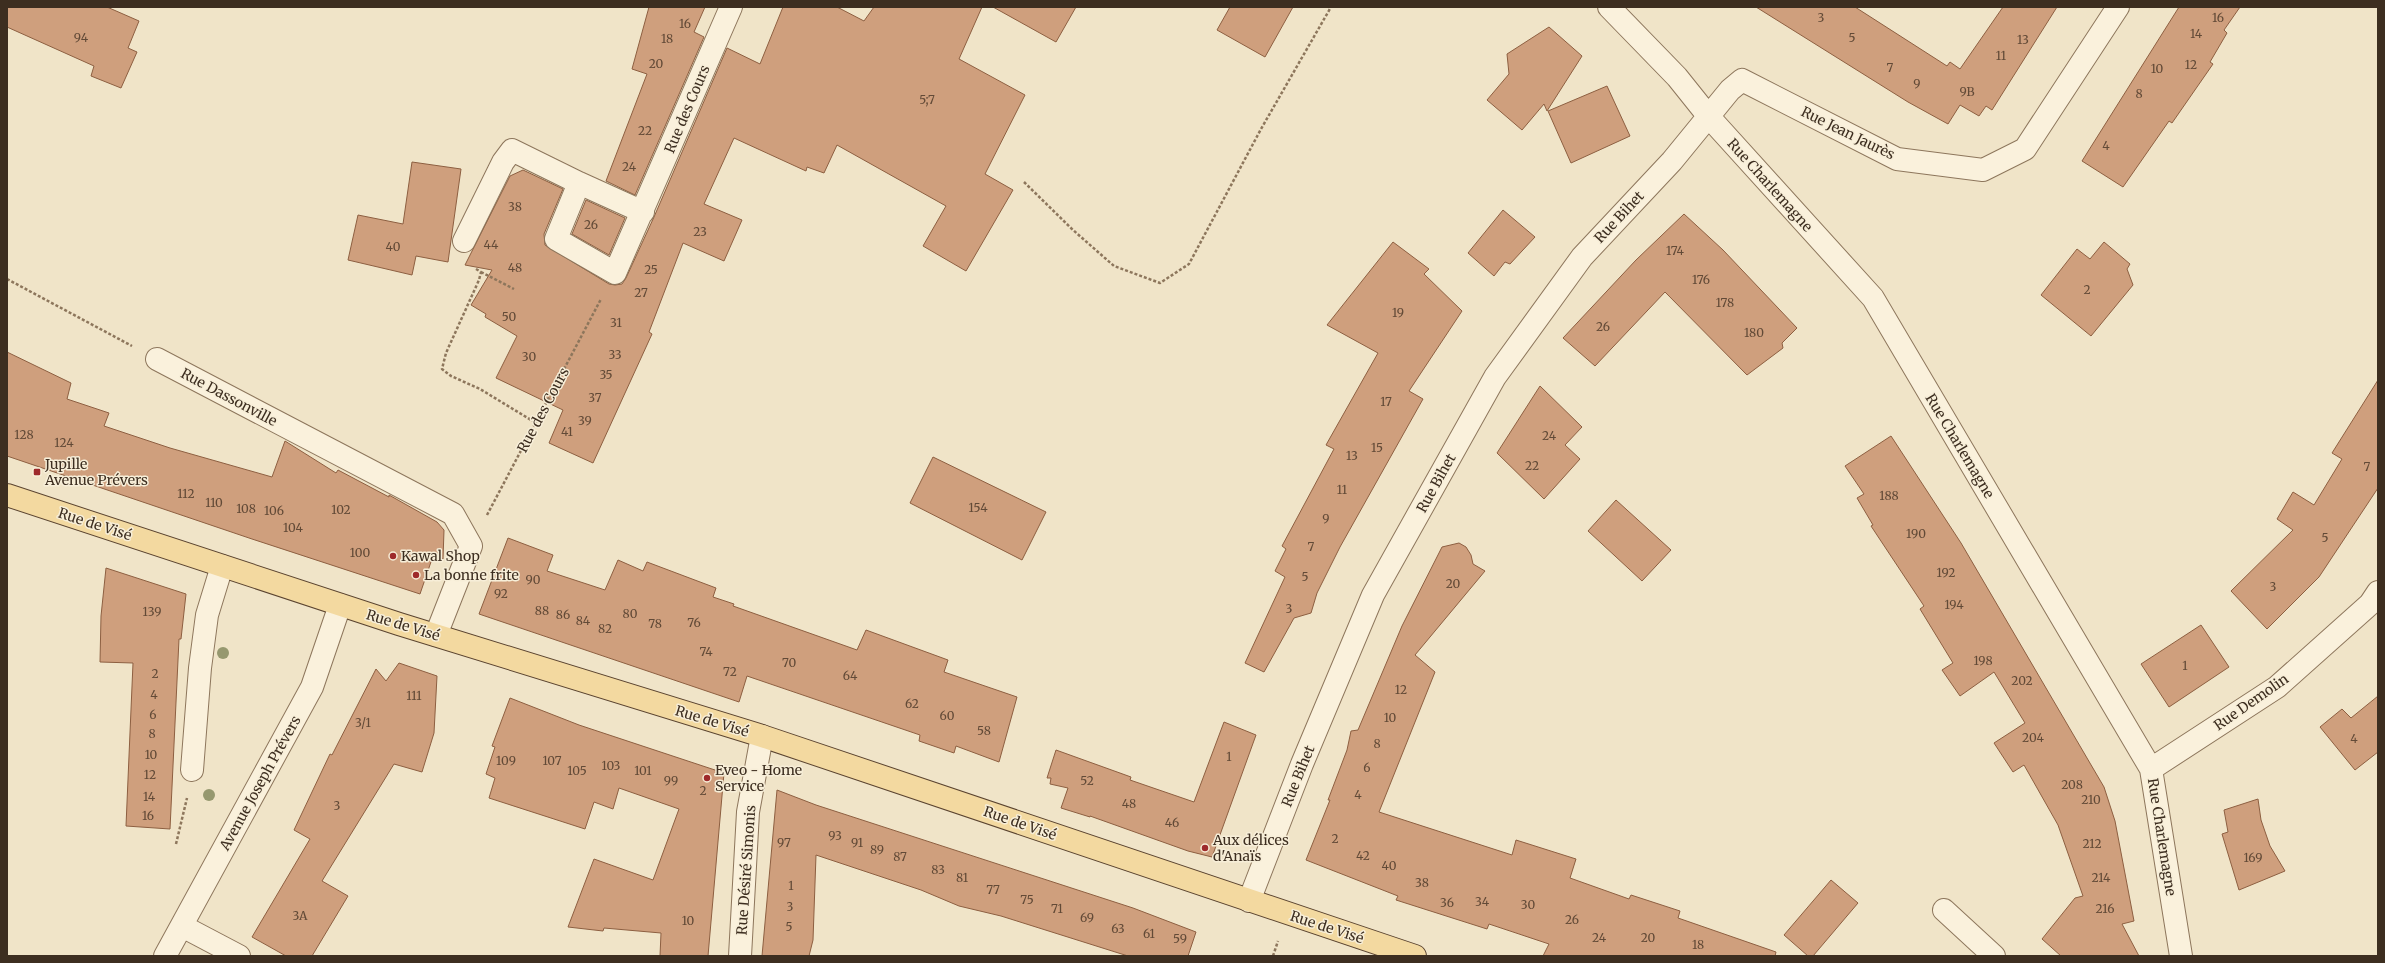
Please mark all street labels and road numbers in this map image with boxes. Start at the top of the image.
street label: Rue des Cours [660,62,714,156]
street label: Rue Jean Jaurès [1798,103,1898,164]
street label: Rue Charlemagne [1723,135,1817,235]
street label: Rue Bihet [1590,187,1648,247]
street label: Rue Dassonville [178,364,280,430]
street label: Rue des Cours [513,364,573,456]
street label: Rue Charlemagne [1922,390,1998,502]
street label: Rue Bihet [1412,450,1460,516]
street label: Rue de Visé [56,504,134,544]
street label: Rue de Visé [364,605,442,645]
street label: Rue Demolin [2210,670,2292,734]
street label: Rue de Visé [673,701,751,741]
street label: Avenue Joseph Prévers [215,712,305,854]
street label: Rue Bihet [1278,742,1319,809]
street label: Rue Charlemagne [2144,777,2180,897]
street label: Rue de Visé [981,802,1059,844]
street label: Rue Désiré Simonis [732,804,760,936]
street label: Rue de Visé [1288,907,1366,947]

